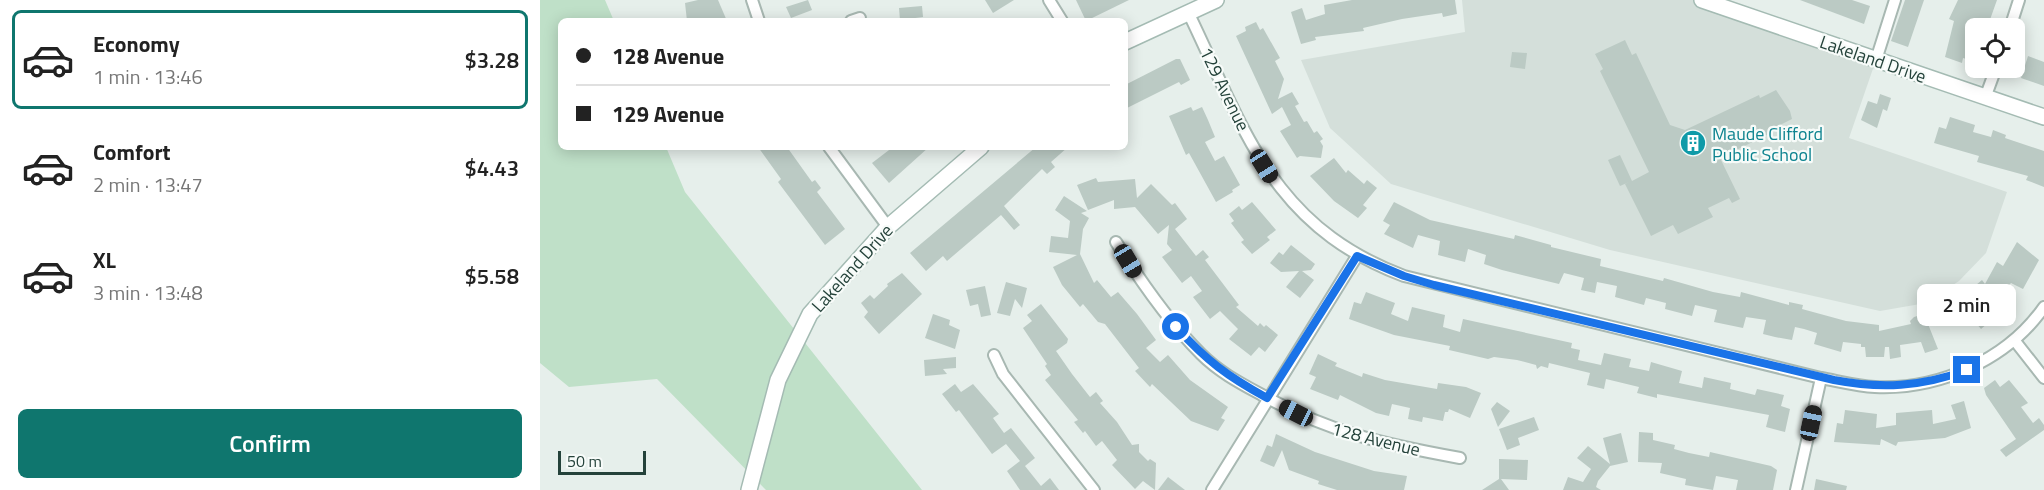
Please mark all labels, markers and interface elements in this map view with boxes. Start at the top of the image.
map controls [1965,18,2025,78]
button: locate [1965,18,2025,78]
text: Economy [93,27,180,61]
street label: Lakeland Drive [1816,28,1930,90]
icon: car [21,33,75,87]
text: 128 Avenue [612,39,724,73]
street label: 129 Avenue [1193,42,1257,136]
text: $3.28 [464,43,519,77]
text: 1 min · 13:46 [93,61,203,92]
text: 129 Avenue [612,97,724,131]
place label: Maude Clifford Public School [1712,120,1823,168]
building icon: Maude Clifford Public School [1678,128,1708,158]
text: Comfort [93,135,171,169]
icon: car [21,141,75,195]
car [1247,146,1281,186]
text: $4.43 [464,151,519,185]
text: 2 min · 13:47 [93,169,203,200]
street label: Lakeland Drive [805,218,899,318]
car [1111,241,1145,281]
text: XL [93,243,116,277]
icon: car [21,249,75,303]
text: $5.58 [464,259,519,293]
text: 3 min · 13:48 [93,277,203,308]
callout: 2 min [1918,283,2016,325]
text: 2 min [1942,289,1991,320]
route start [1162,313,1189,340]
route end [1953,356,1980,383]
car [1276,397,1316,429]
car [1798,404,1824,442]
button: Confirm [18,409,522,478]
street label: 128 Avenue [1329,415,1423,463]
scale bar [558,448,646,476]
text: 50 m [567,449,602,473]

